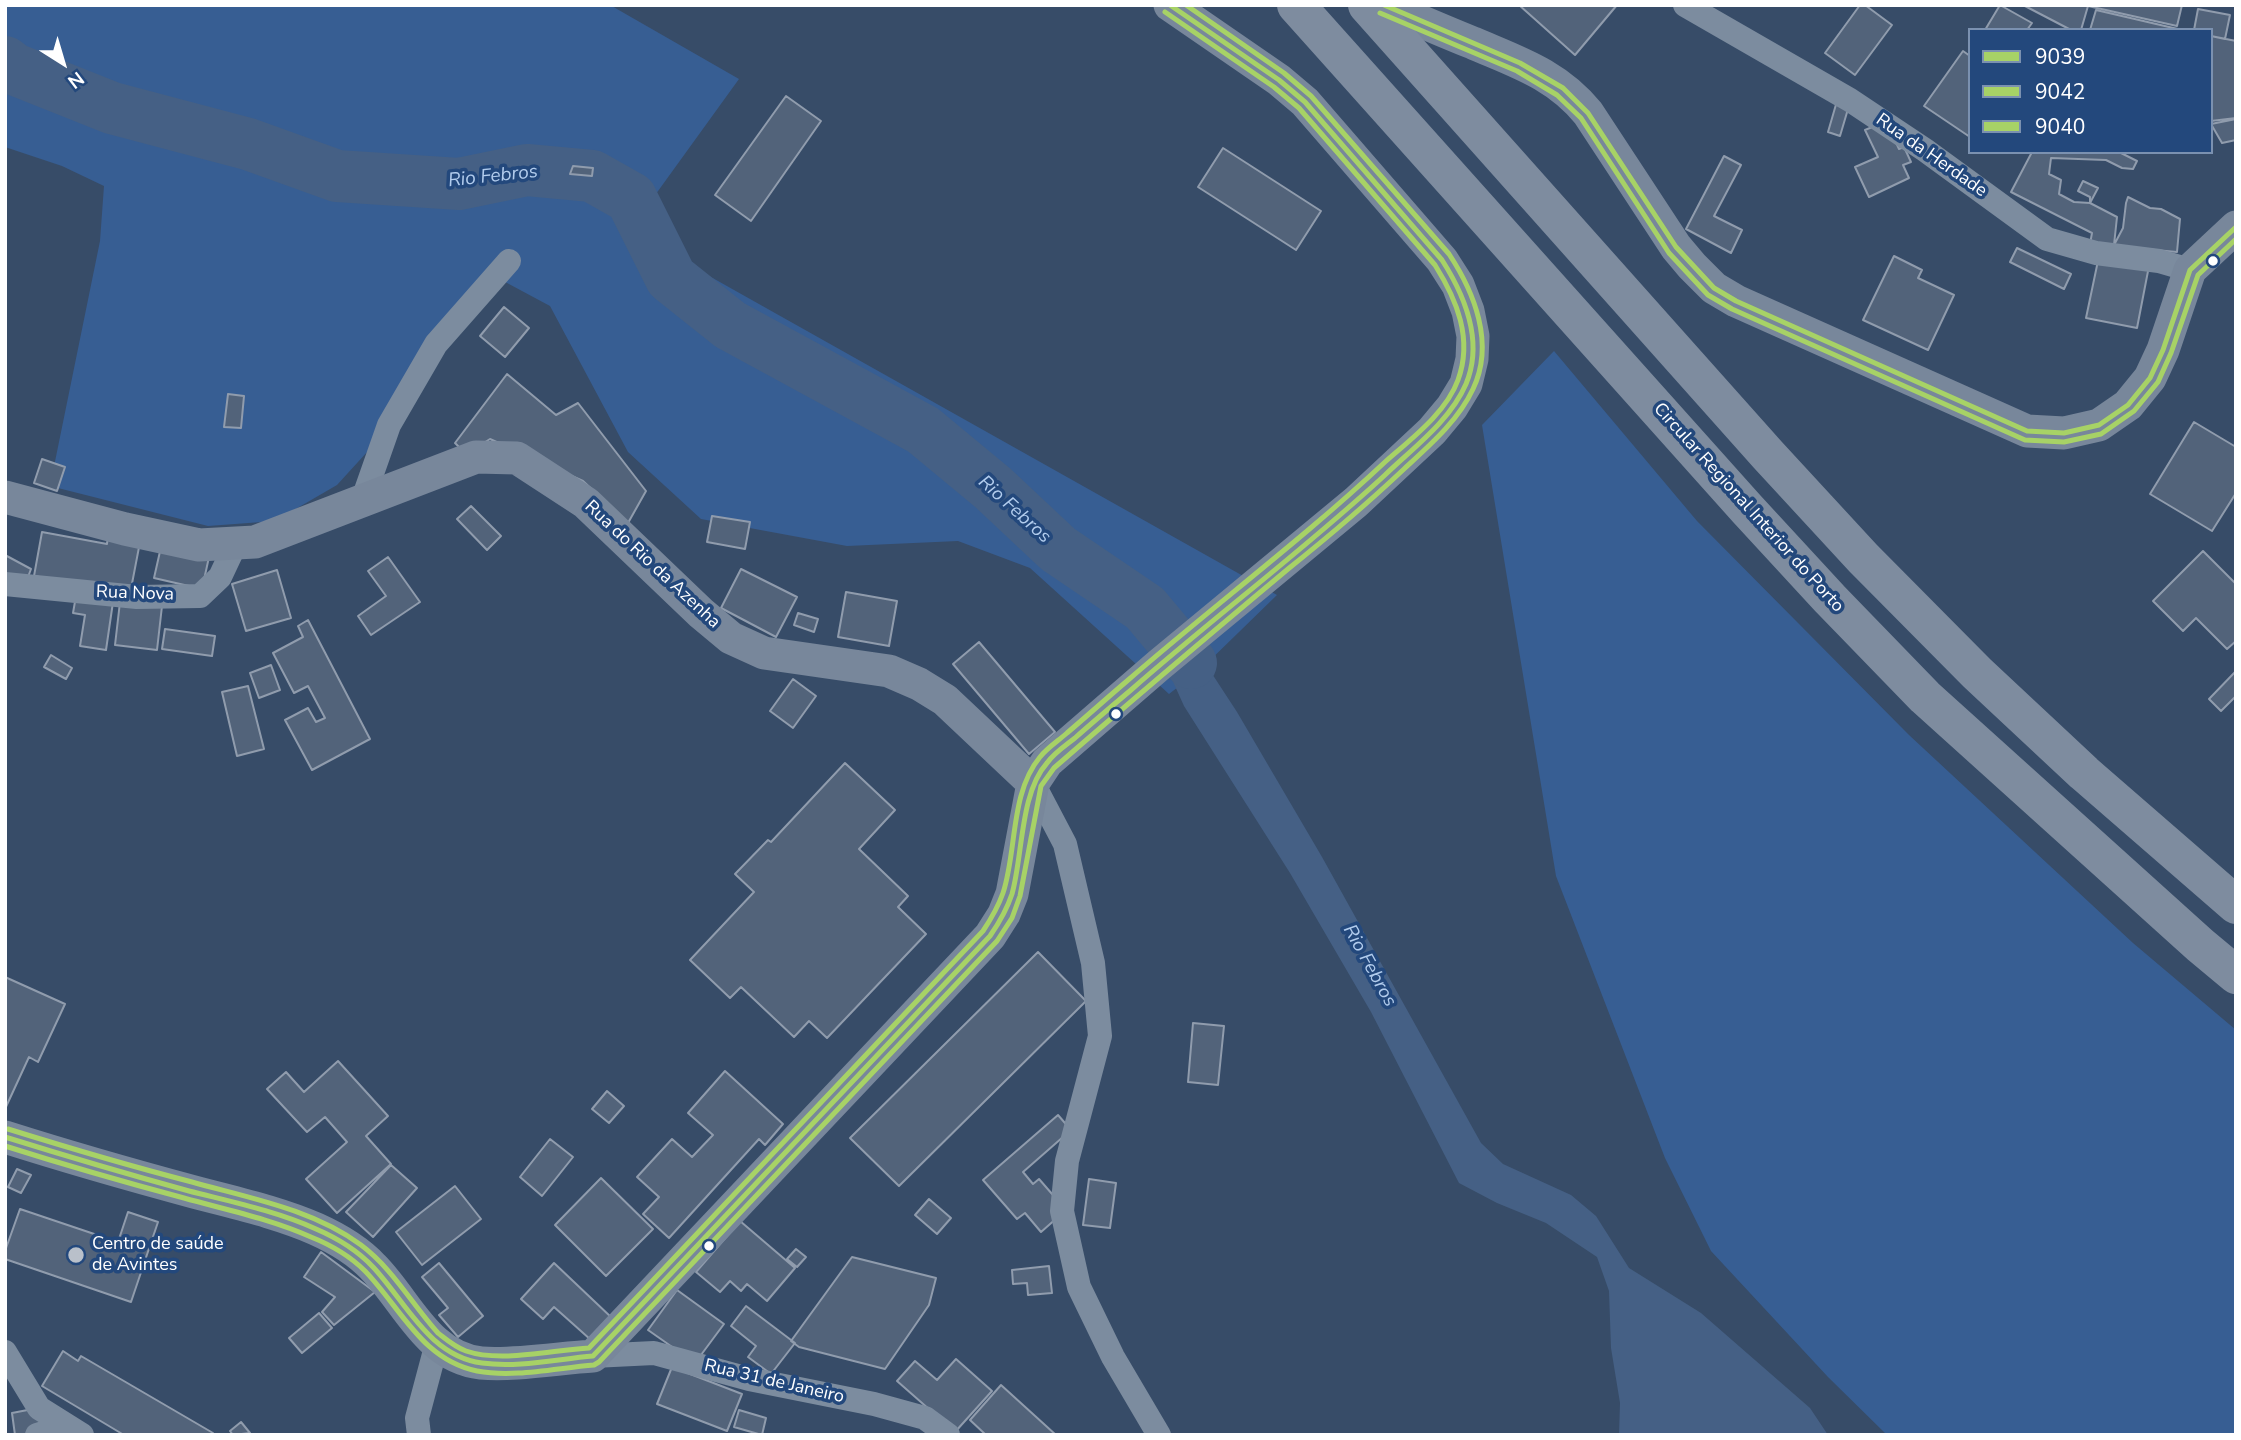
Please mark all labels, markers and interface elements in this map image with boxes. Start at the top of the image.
north arrow [28,28,98,98]
legend [1968,28,2213,154]
text: 9039 [2035,43,2085,71]
text: N [62,65,89,94]
text: 9042 [2035,78,2085,106]
street label: Rua da Herdade [1871,110,1991,202]
text: 9040 [2035,113,2085,141]
water label: Rio Febros [447,161,539,193]
unlabelled marker [2206,254,2220,268]
street label: Circular Regional Interior do Porto [1648,399,1848,617]
water label: Rio Febros [973,471,1055,549]
street label: Rua do Rio da Azenha [580,496,724,634]
street label: Rua Nova [96,582,174,606]
unlabelled marker [1109,707,1123,721]
water label: Rio Febros [1337,921,1401,1011]
place label: Centro de saúde de Avintes [92,1234,224,1276]
unlabelled marker [702,1239,716,1253]
marker: Centro de saúde de Avintes [66,1245,86,1265]
street label: Rua 31 de Janeiro [702,1355,846,1409]

